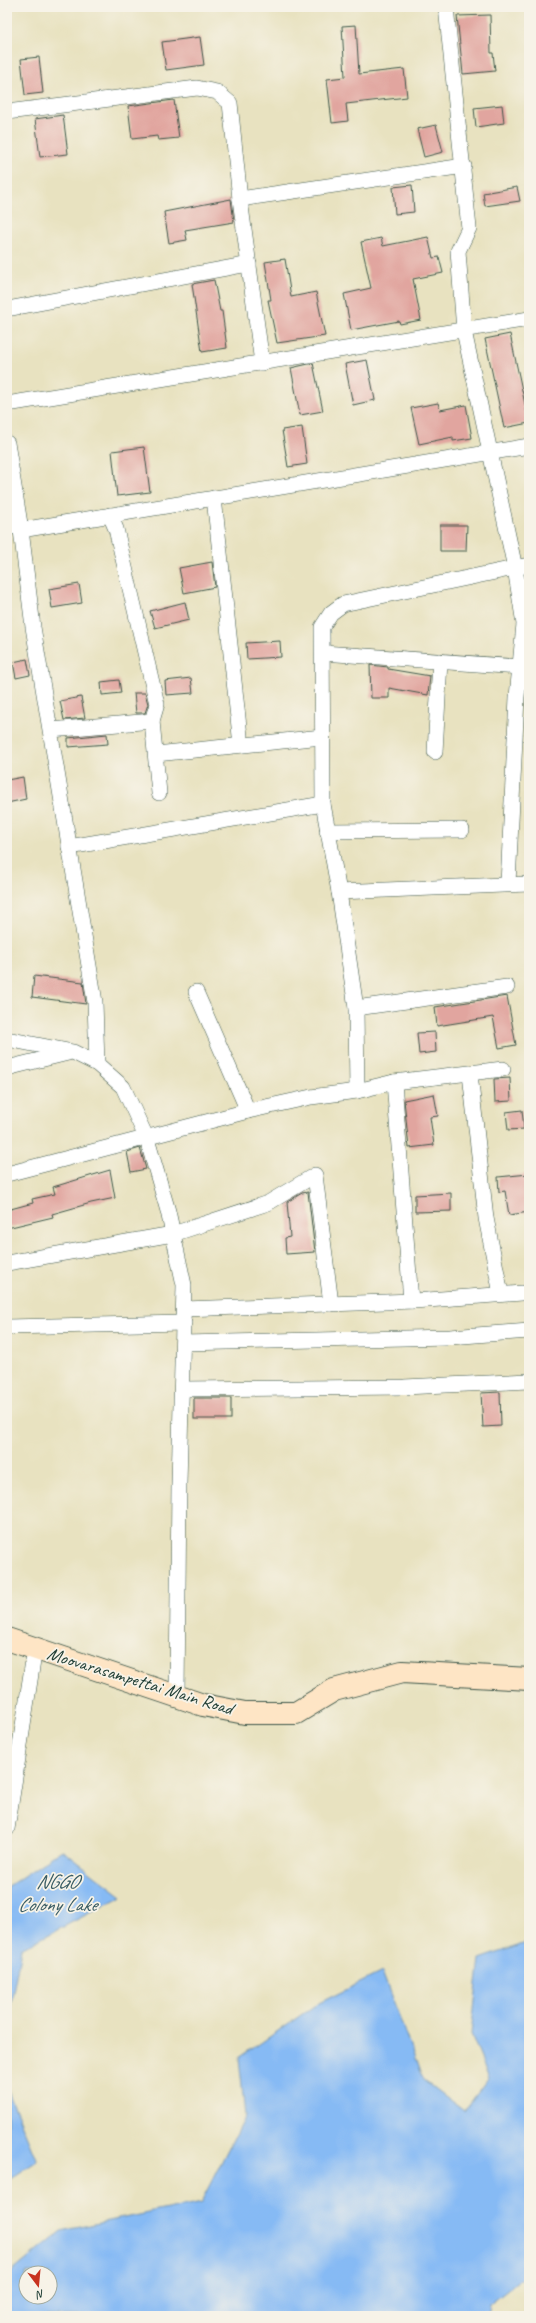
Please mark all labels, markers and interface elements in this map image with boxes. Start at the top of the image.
street label: Moovarasampettai Main Road [44,1641,239,1722]
water label: NGGO Colony Lake [18,1869,100,1917]
north arrow [18,2265,58,2305]
text: N [33,2287,46,2303]

